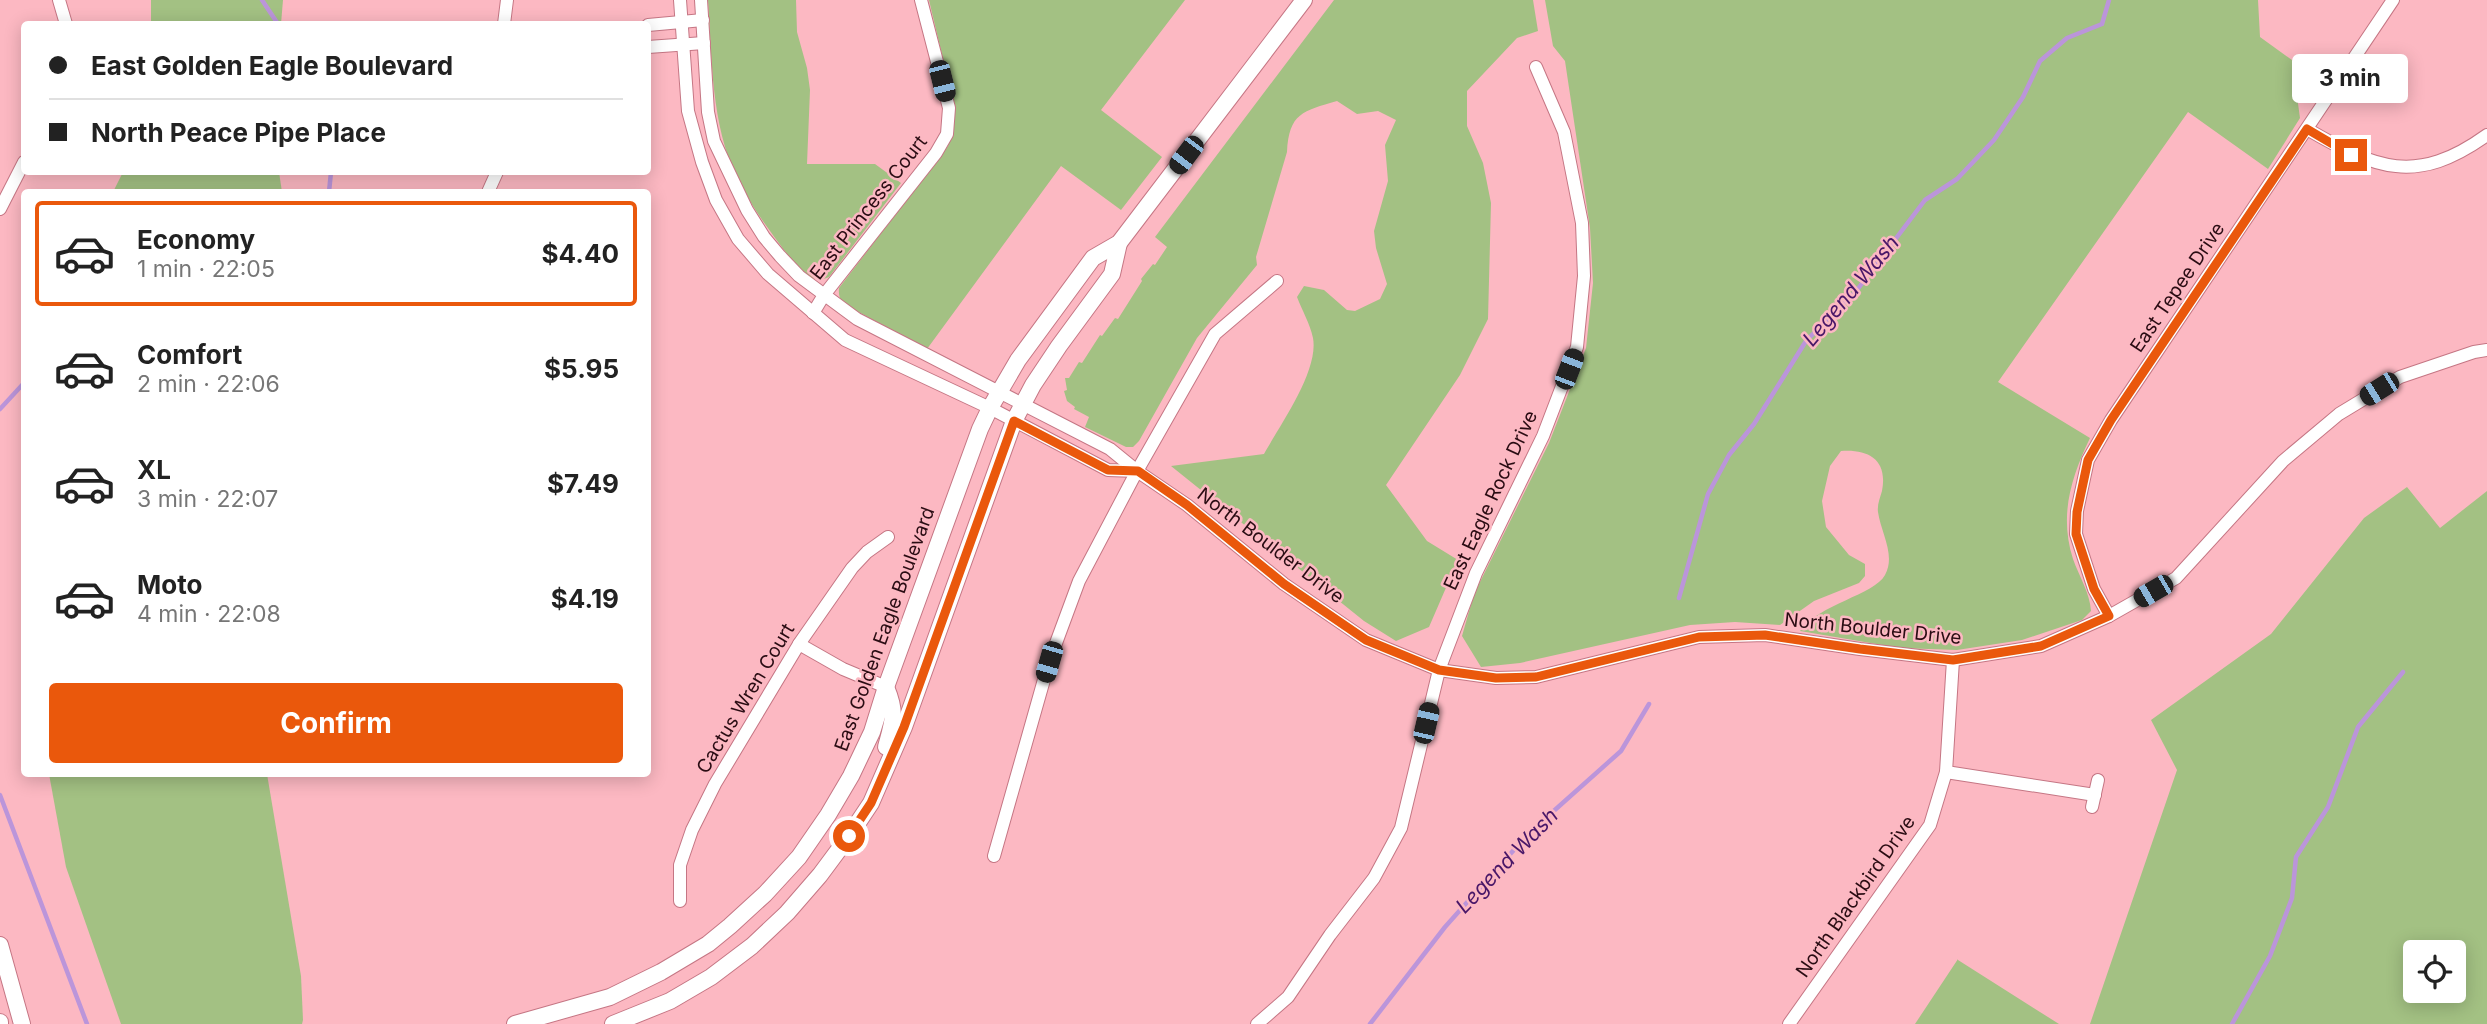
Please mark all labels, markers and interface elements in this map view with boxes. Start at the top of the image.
text: East Golden Eagle Boulevard [91,50,453,81]
callout: 3 min [2293,54,2409,102]
car [927,58,958,104]
text: 3 min [2319,64,2381,92]
text: North Peace Pipe Place [91,117,386,148]
street label: East Princess Court [805,131,932,284]
car [1165,132,1208,178]
route end [2335,139,2367,171]
street label: East Tepee Drive [2125,218,2229,357]
icon: car [53,222,116,285]
text: Economy [137,224,255,255]
water label: Legend Wash [1797,230,1904,351]
text: $4.40 [541,238,619,269]
text: 1 min · 22:05 [137,255,275,283]
icon: car [53,337,116,400]
text: Comfort [137,339,242,370]
car [1552,346,1587,392]
text: $5.95 [544,353,619,384]
car [2356,369,2403,409]
text: 2 min · 22:06 [137,370,280,398]
street label: East Eagle Rock Drive [1439,407,1542,594]
icon: car [53,452,116,515]
text: XL [137,454,171,485]
text: $7.49 [547,468,619,499]
street label: North Boulder Drive [1193,483,1349,608]
text: 3 min · 22:07 [137,485,278,513]
street label: East Golden Eagle Boulevard [830,504,939,754]
icon: car [53,567,116,630]
text: Moto [137,569,202,600]
car [2130,571,2177,611]
text: $4.19 [551,583,619,614]
text: 4 min · 22:08 [137,600,281,628]
street label: North Boulder Drive [1783,608,1963,649]
street label: Cactus Wren Court [692,619,799,777]
car [1034,639,1065,685]
button: Confirm [49,683,623,763]
car [1412,700,1441,746]
water label: Legend Wash [1450,803,1563,918]
street label: North Blackbird Drive [1791,811,1920,982]
route start [833,820,865,852]
map controls [2403,940,2466,1003]
button: locate [2403,940,2466,1003]

